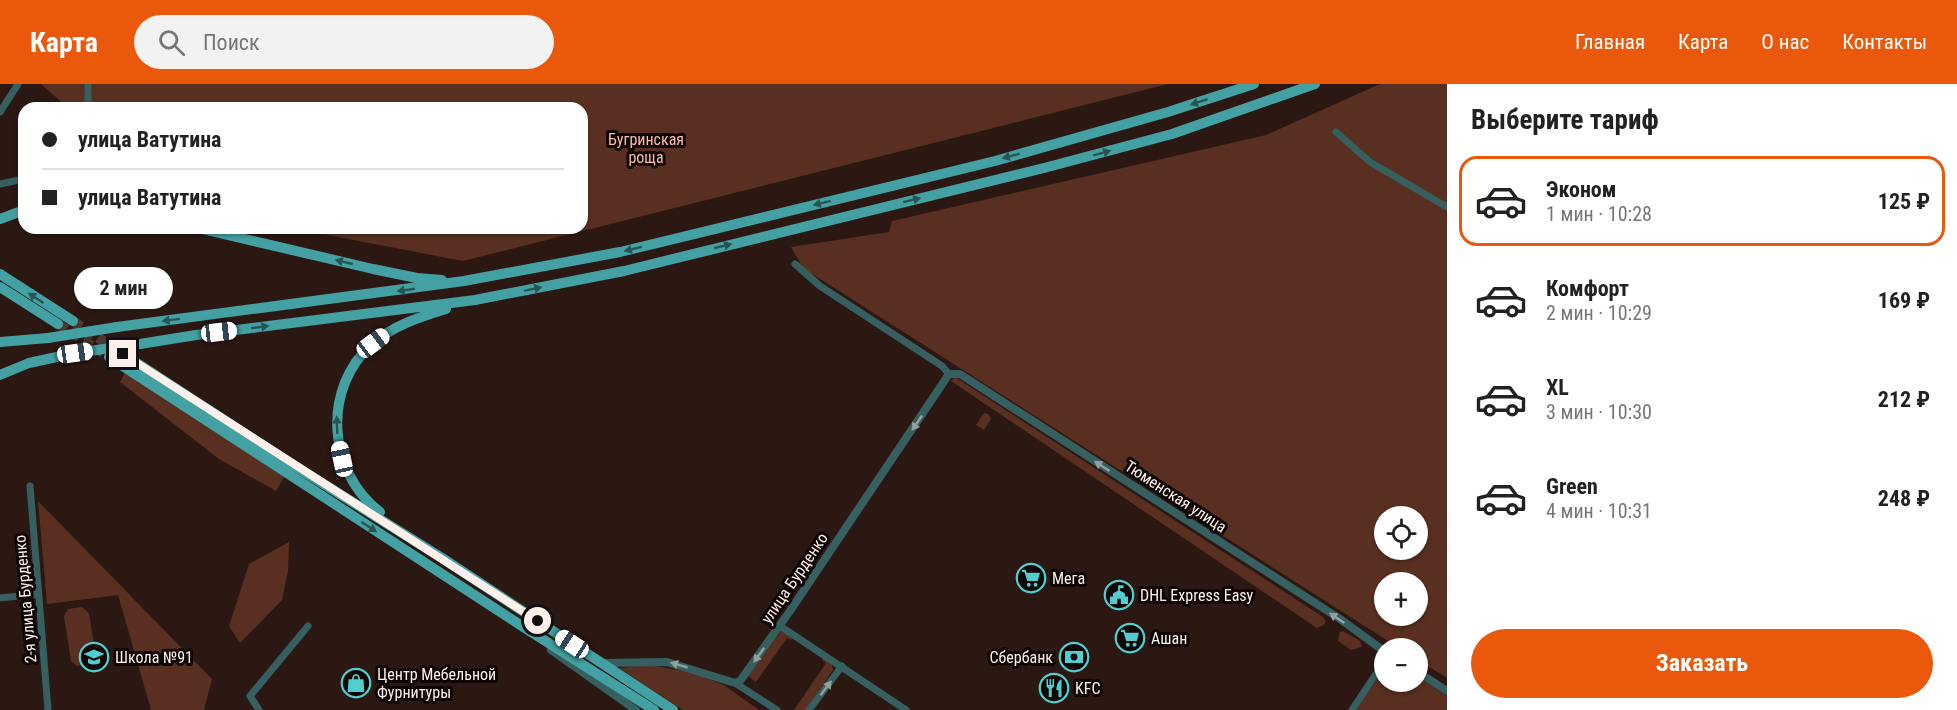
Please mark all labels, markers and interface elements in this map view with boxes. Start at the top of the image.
search box [134,15,554,69]
text: Карта [30,26,98,59]
icon: search [155,26,188,59]
text: Поиск [203,30,260,55]
text: Главная [1575,30,1645,54]
text: Карта [1678,30,1728,54]
text: О нас [1761,30,1809,54]
text: Контакты [1842,30,1927,54]
one-way arrow [1190,98,1208,108]
text: Выберите тариф [1471,104,1659,136]
text: улица Ватутина [78,127,221,152]
park label: Бугринская роща [608,130,684,167]
one-way arrow [1093,148,1111,157]
one-way arrow [1002,152,1020,161]
icon: car [1474,174,1528,228]
text: Эконом [1546,177,1616,202]
text: улица Ватутина [78,185,221,210]
text: 125 ₽ [1878,189,1930,214]
one-way arrow [903,195,922,205]
one-way arrow [813,198,831,208]
text: 1 мин · 10:28 [1546,202,1652,226]
one-way arrow [714,241,732,251]
one-way arrow [623,244,642,254]
one-way arrow [335,257,353,267]
callout: 2 мин [74,267,172,309]
icon: car [1474,273,1528,327]
text: 2 мин [100,276,147,300]
text: Комфорт [1546,276,1629,301]
one-way arrow [524,284,543,293]
one-way arrow [396,285,415,294]
text: 169 ₽ [1878,288,1930,313]
one-way arrow [28,292,45,303]
text: 2 мин · 10:29 [1546,301,1652,325]
one-way arrow [161,316,180,325]
car [200,321,238,343]
one-way arrow [251,322,270,332]
car [353,325,393,361]
route end [109,340,136,367]
car [56,342,94,364]
icon: car [1474,372,1528,426]
text: XL [1546,375,1569,400]
text: 212 ₽ [1878,387,1930,412]
text: 3 мин · 10:30 [1546,400,1652,424]
one-way arrow [333,415,342,434]
one-way arrow [912,415,923,431]
car [329,440,355,478]
street label: Тюменская улица [1121,456,1230,536]
one-way arrow [1094,461,1110,472]
icon: car [1474,471,1528,525]
text: Green [1546,474,1598,499]
text: 248 ₽ [1878,486,1930,511]
text: 4 мин · 10:31 [1546,499,1652,523]
map controls [1374,506,1428,692]
button: locate [1374,506,1428,560]
one-way arrow [360,521,377,532]
street label: улица Бурденко [757,529,832,627]
street label: 2-я улица Бурденко [10,534,41,664]
supermarket icon: Мега [1015,562,1047,594]
place label: Мега [1052,569,1085,588]
button: + [1374,572,1428,626]
public building icon: DHL Express Easy [1103,579,1135,611]
place label: DHL Express Easy [1140,586,1254,605]
route start [524,607,551,634]
one-way arrow [1328,612,1345,623]
supermarket icon: Ашан [1114,622,1146,654]
car [552,627,592,661]
place label: Ашан [1151,629,1187,648]
button: Заказать [1471,629,1933,698]
button: − [1374,638,1428,692]
school or university icon: Школа №91 [78,641,110,673]
bank icon: Сбербанк [1058,641,1090,673]
place label: Школа №91 [115,648,193,667]
one-way arrow [753,648,765,663]
place label: Сбербанк [990,648,1053,667]
one-way arrow [670,660,688,670]
place label: Центр Мебельной Фурнитуры [377,665,496,702]
shop icon: Центр Мебельной Фурнитуры [340,667,372,699]
restaurant icon: KFC [1038,672,1070,704]
place label: KFC [1075,679,1101,698]
one-way arrow [819,680,832,696]

